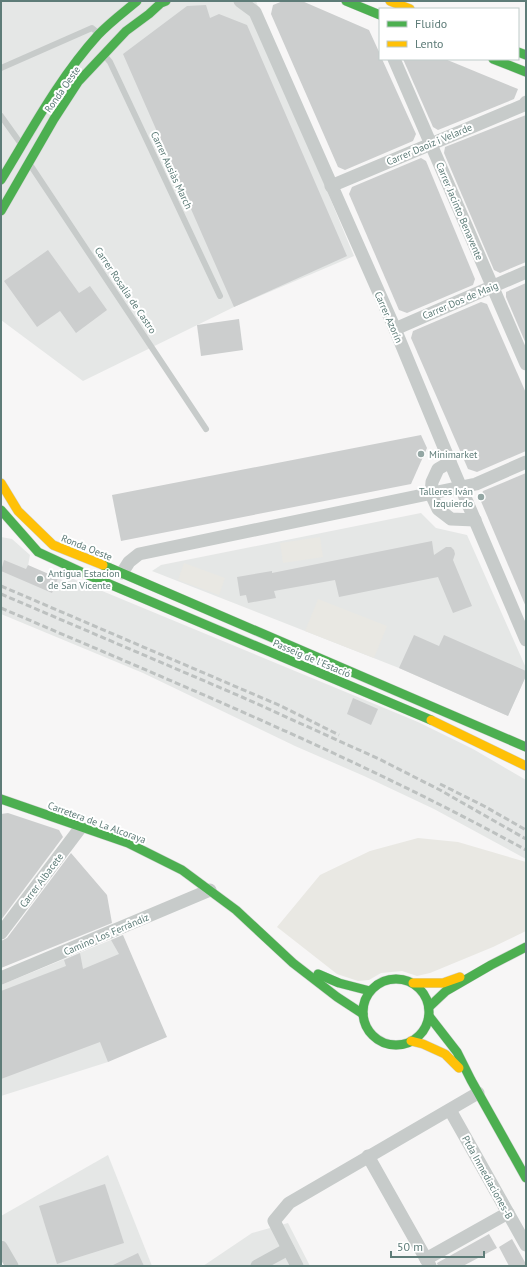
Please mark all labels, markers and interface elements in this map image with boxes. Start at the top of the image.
legend [379,8,519,60]
text: Fluido [415,16,447,31]
text: Lento [415,36,444,51]
street label: Ronda Oeste [42,64,83,115]
street label: Carrer Daoiz i Velarde [384,121,474,168]
street label: Carrer Ausiàs March [148,129,195,211]
street label: Carrer Jacinto Benavente [433,160,486,262]
street label: Carrer Rosalía de Castro [92,244,159,336]
street label: Carrer Dos de Maig [420,279,500,322]
street label: Carrer Azorín [371,289,406,345]
place label: Minimarket [429,448,478,461]
marker: Minimarket [416,449,426,459]
place label: Talleres Iván Izquierdo [419,485,473,510]
marker: Talleres Iván Izquierdo [476,492,486,502]
street label: Ronda Oeste [59,531,114,564]
place label: Antigua Estacion de San Vicente [48,567,120,592]
marker: Antigua Estacion de San Vicente [35,574,45,584]
street label: Passeig de l'Estació [271,636,353,681]
street label: Carretera de La Alcoraya [46,799,148,846]
street label: Carrer Albacete [17,850,66,910]
street label: Camino Los Ferrándiz [61,911,151,958]
street label: Ptda Inmediaciones-B [459,1133,516,1221]
scale bar [391,1233,484,1259]
text: 50 m [397,1239,423,1254]

